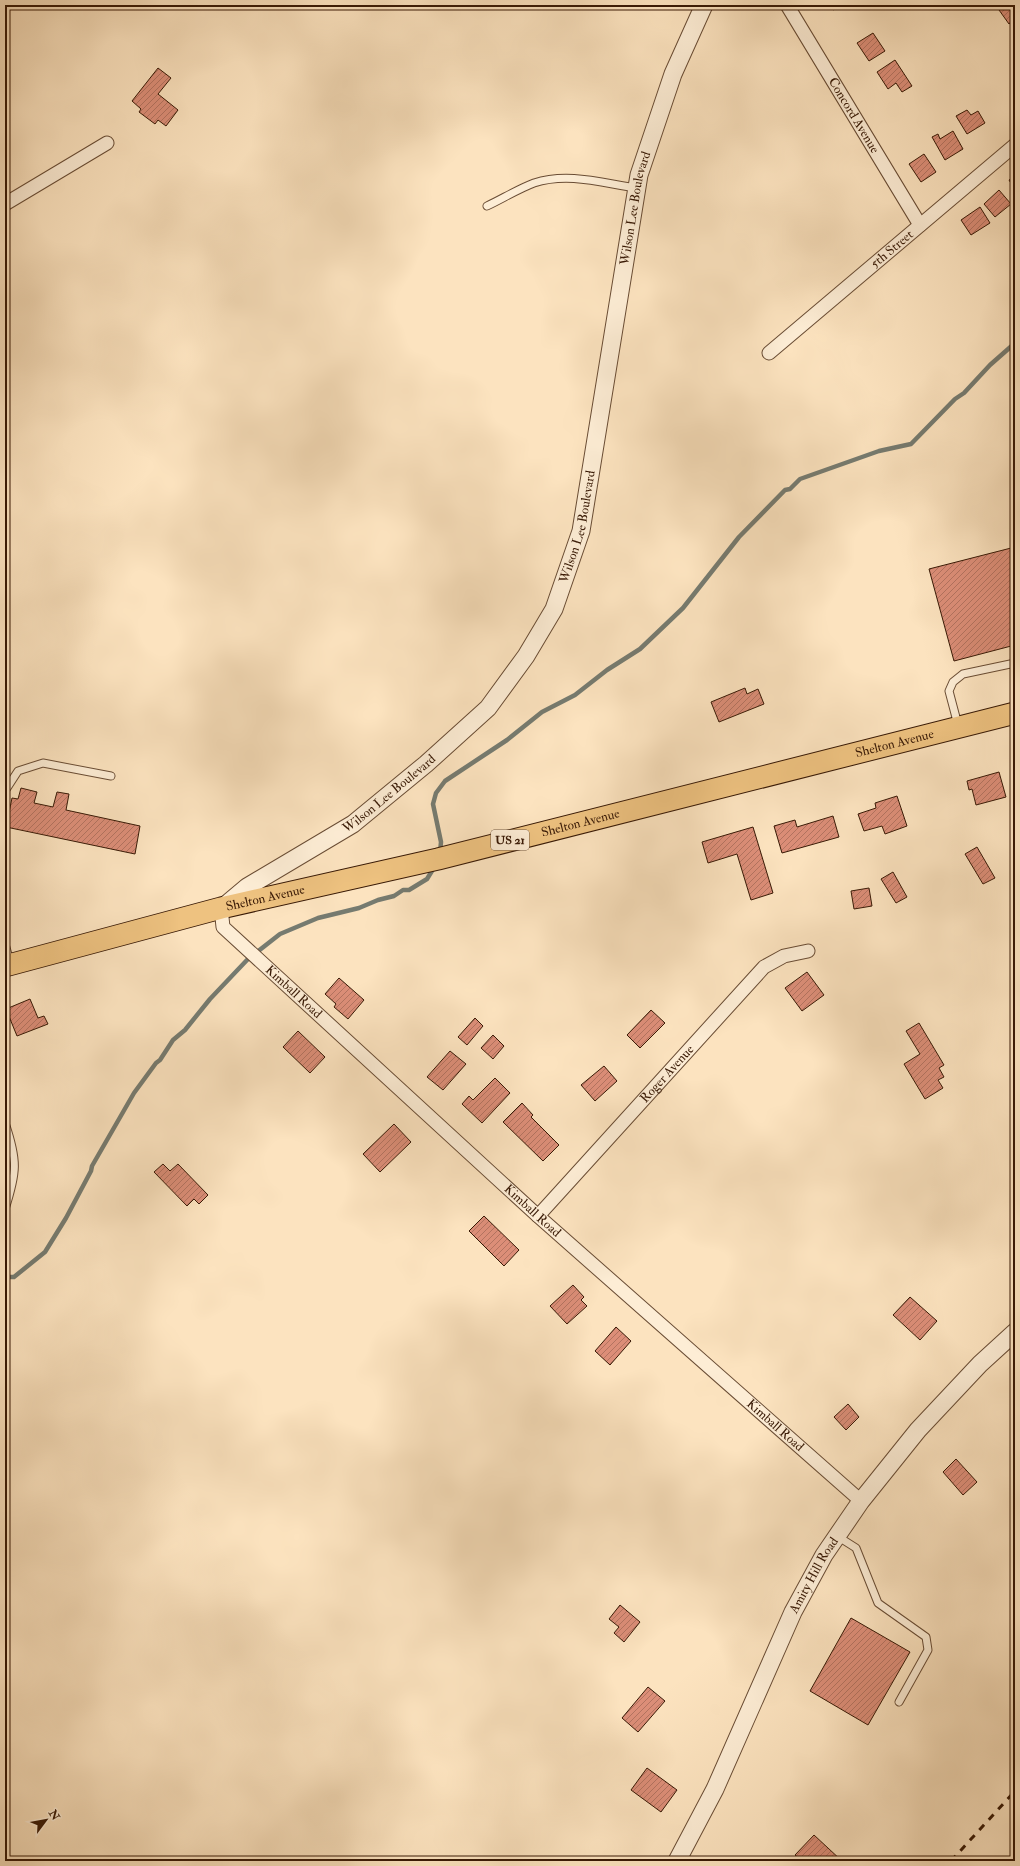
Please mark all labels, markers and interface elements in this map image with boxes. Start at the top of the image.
street label: Concord Avenue [825,75,883,157]
street label: Wilson Lee Boulevard [616,149,655,267]
street label: 5th Street [867,227,917,272]
street label: Wilson Lee Boulevard [555,469,599,586]
street label: Shelton Avenue [854,726,936,761]
street label: Wilson Lee Boulevard [339,751,439,837]
street label: Shelton Avenue [539,805,622,841]
road number: US 21 [491,830,529,850]
street label: Shelton Avenue [224,881,307,915]
street label: Kimball Road [262,962,326,1022]
street label: Roger Avenue [637,1041,698,1106]
street label: Kimball Road [501,1181,565,1241]
street label: Kimball Road [743,1396,808,1455]
street label: Amity Hill Road [785,1534,842,1617]
north arrow [26,1800,66,1840]
text: N [45,1806,63,1824]

